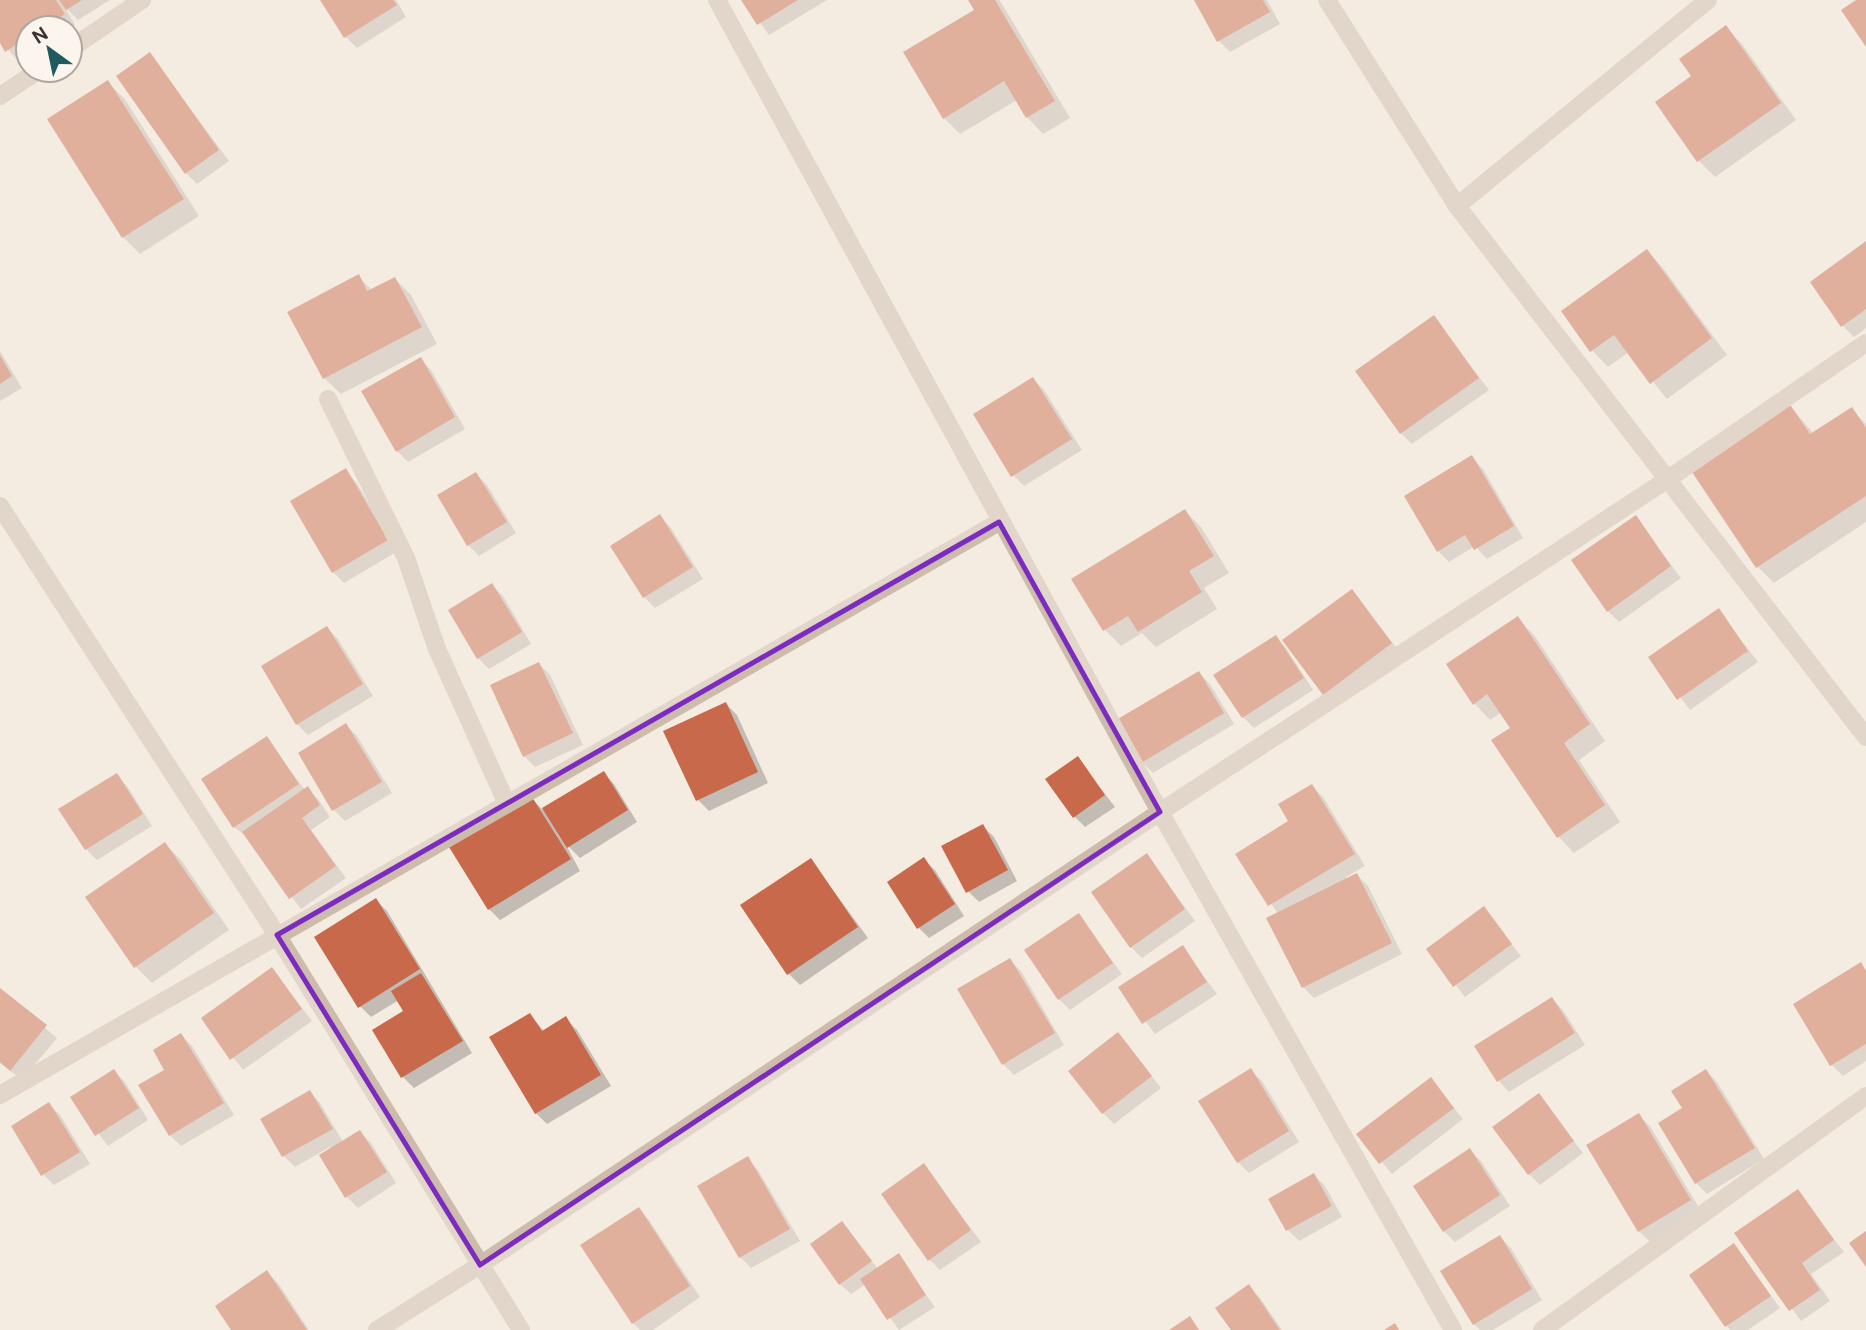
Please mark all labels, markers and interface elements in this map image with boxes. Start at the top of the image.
north arrow [14,14,84,84]
text: N [27,21,53,49]

